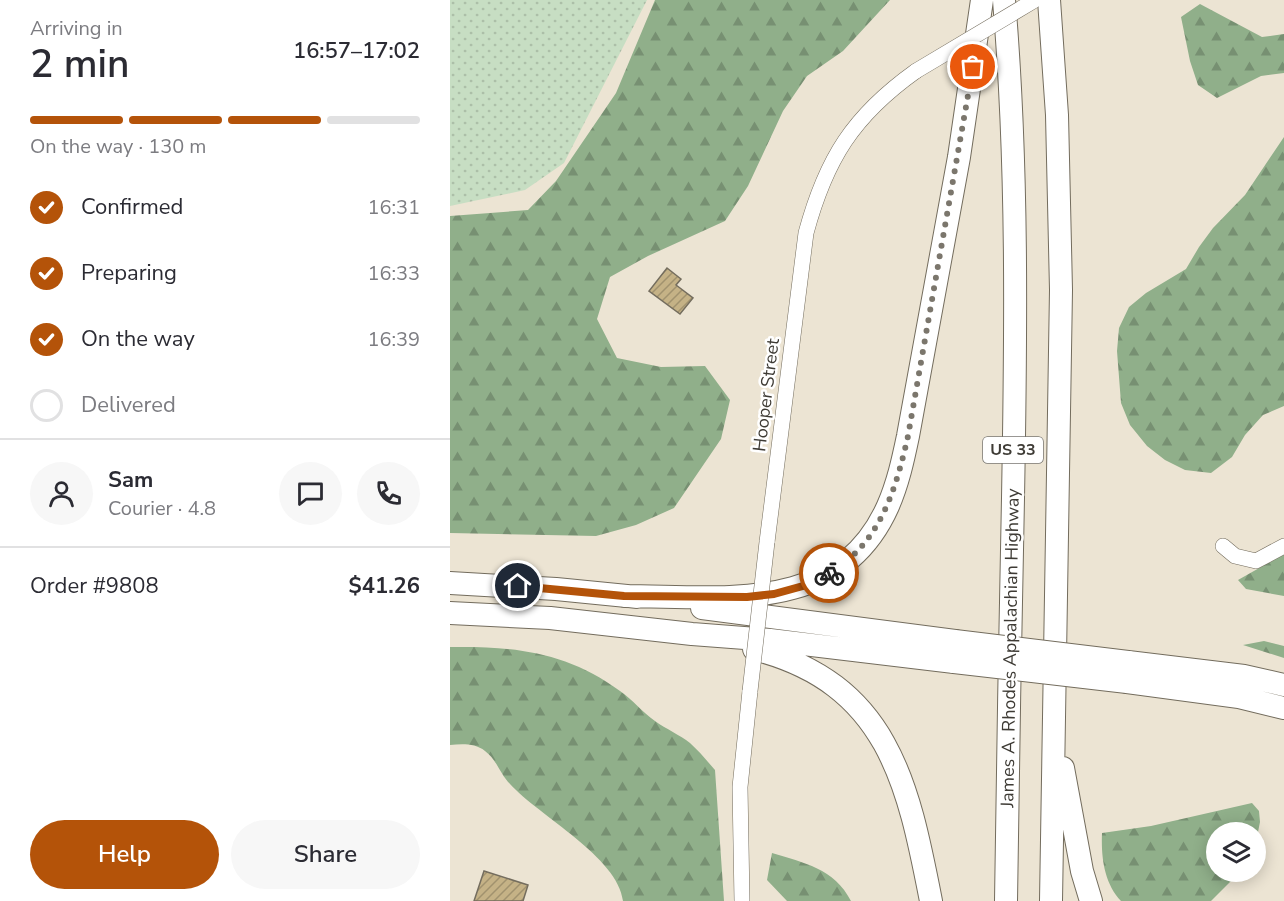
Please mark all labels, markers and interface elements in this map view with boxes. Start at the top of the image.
text: Arriving in [30,15,123,42]
text: 16:57–17:02 [293,36,420,66]
text: 2 min [30,38,129,91]
pin [947,41,998,92]
icon: bag [956,50,989,83]
text: On the way · 130 m [30,133,206,160]
icon: check [30,191,63,224]
text: Confirmed [81,192,183,222]
text: 16:31 [367,194,420,221]
icon: check [30,257,63,290]
text: Preparing [81,258,177,288]
text: 16:33 [367,260,420,287]
icon: check [30,323,63,356]
text: On the way [81,324,195,354]
text: 16:39 [367,326,420,353]
street label: Hooper Street [747,336,785,453]
text: Delivered [81,390,176,420]
road number: US 33 [983,437,1043,463]
button: person [30,462,93,525]
button: chat [279,462,342,525]
button: phone [357,462,420,525]
text: Sam [108,465,153,495]
street label: James A. Rhodes Appalachian Highway [995,487,1025,809]
text: Courier · 4.8 [108,495,216,522]
courier [799,543,859,603]
icon: bike [813,557,846,590]
pin [492,560,543,611]
icon: home [501,569,534,602]
text: Order #9808 [30,571,159,601]
text: $41.26 [349,571,420,601]
button: Help [30,820,219,889]
button: Share [231,820,420,889]
map controls [1206,822,1266,882]
button: layers [1206,822,1266,882]

